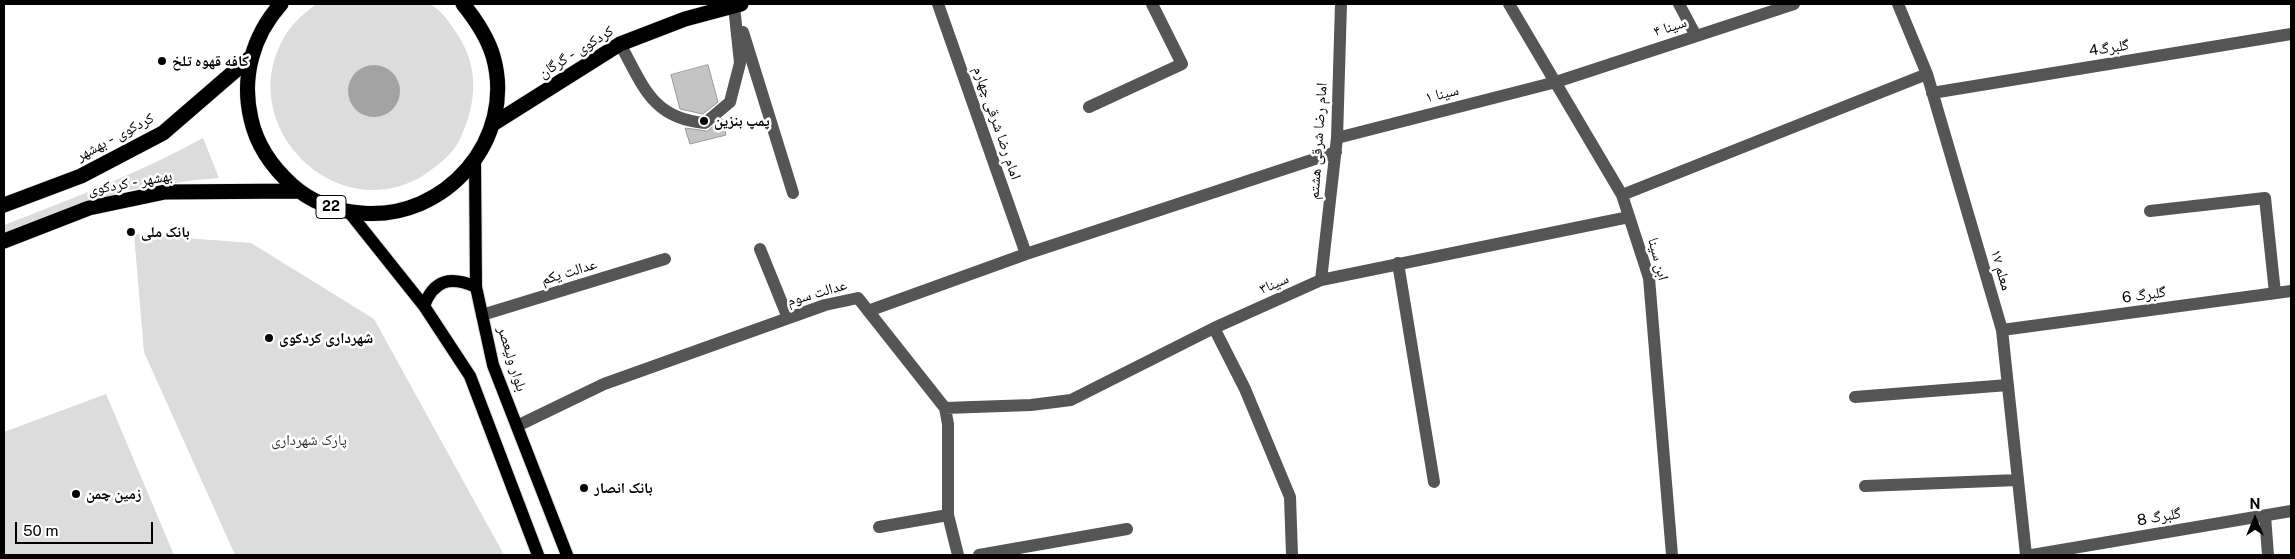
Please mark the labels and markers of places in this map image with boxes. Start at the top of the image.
place label: کافه قهوه تلخ [172,52,249,70]
marker: کافه قهوه تلخ [156,55,168,67]
place label: پمپ بنزین [714,112,770,130]
marker: پمپ بنزین [698,115,710,127]
place label: بانک ملی [141,223,190,241]
marker: بانک ملی [125,226,137,238]
place label: شهرداری کردکوی [279,329,373,347]
marker: شهرداری کردکوی [263,332,275,344]
place label: بانک انصار [594,479,653,497]
marker: بانک انصار [578,482,590,494]
place label: زمین چمن [86,485,141,503]
marker: زمین چمن [70,488,82,500]

